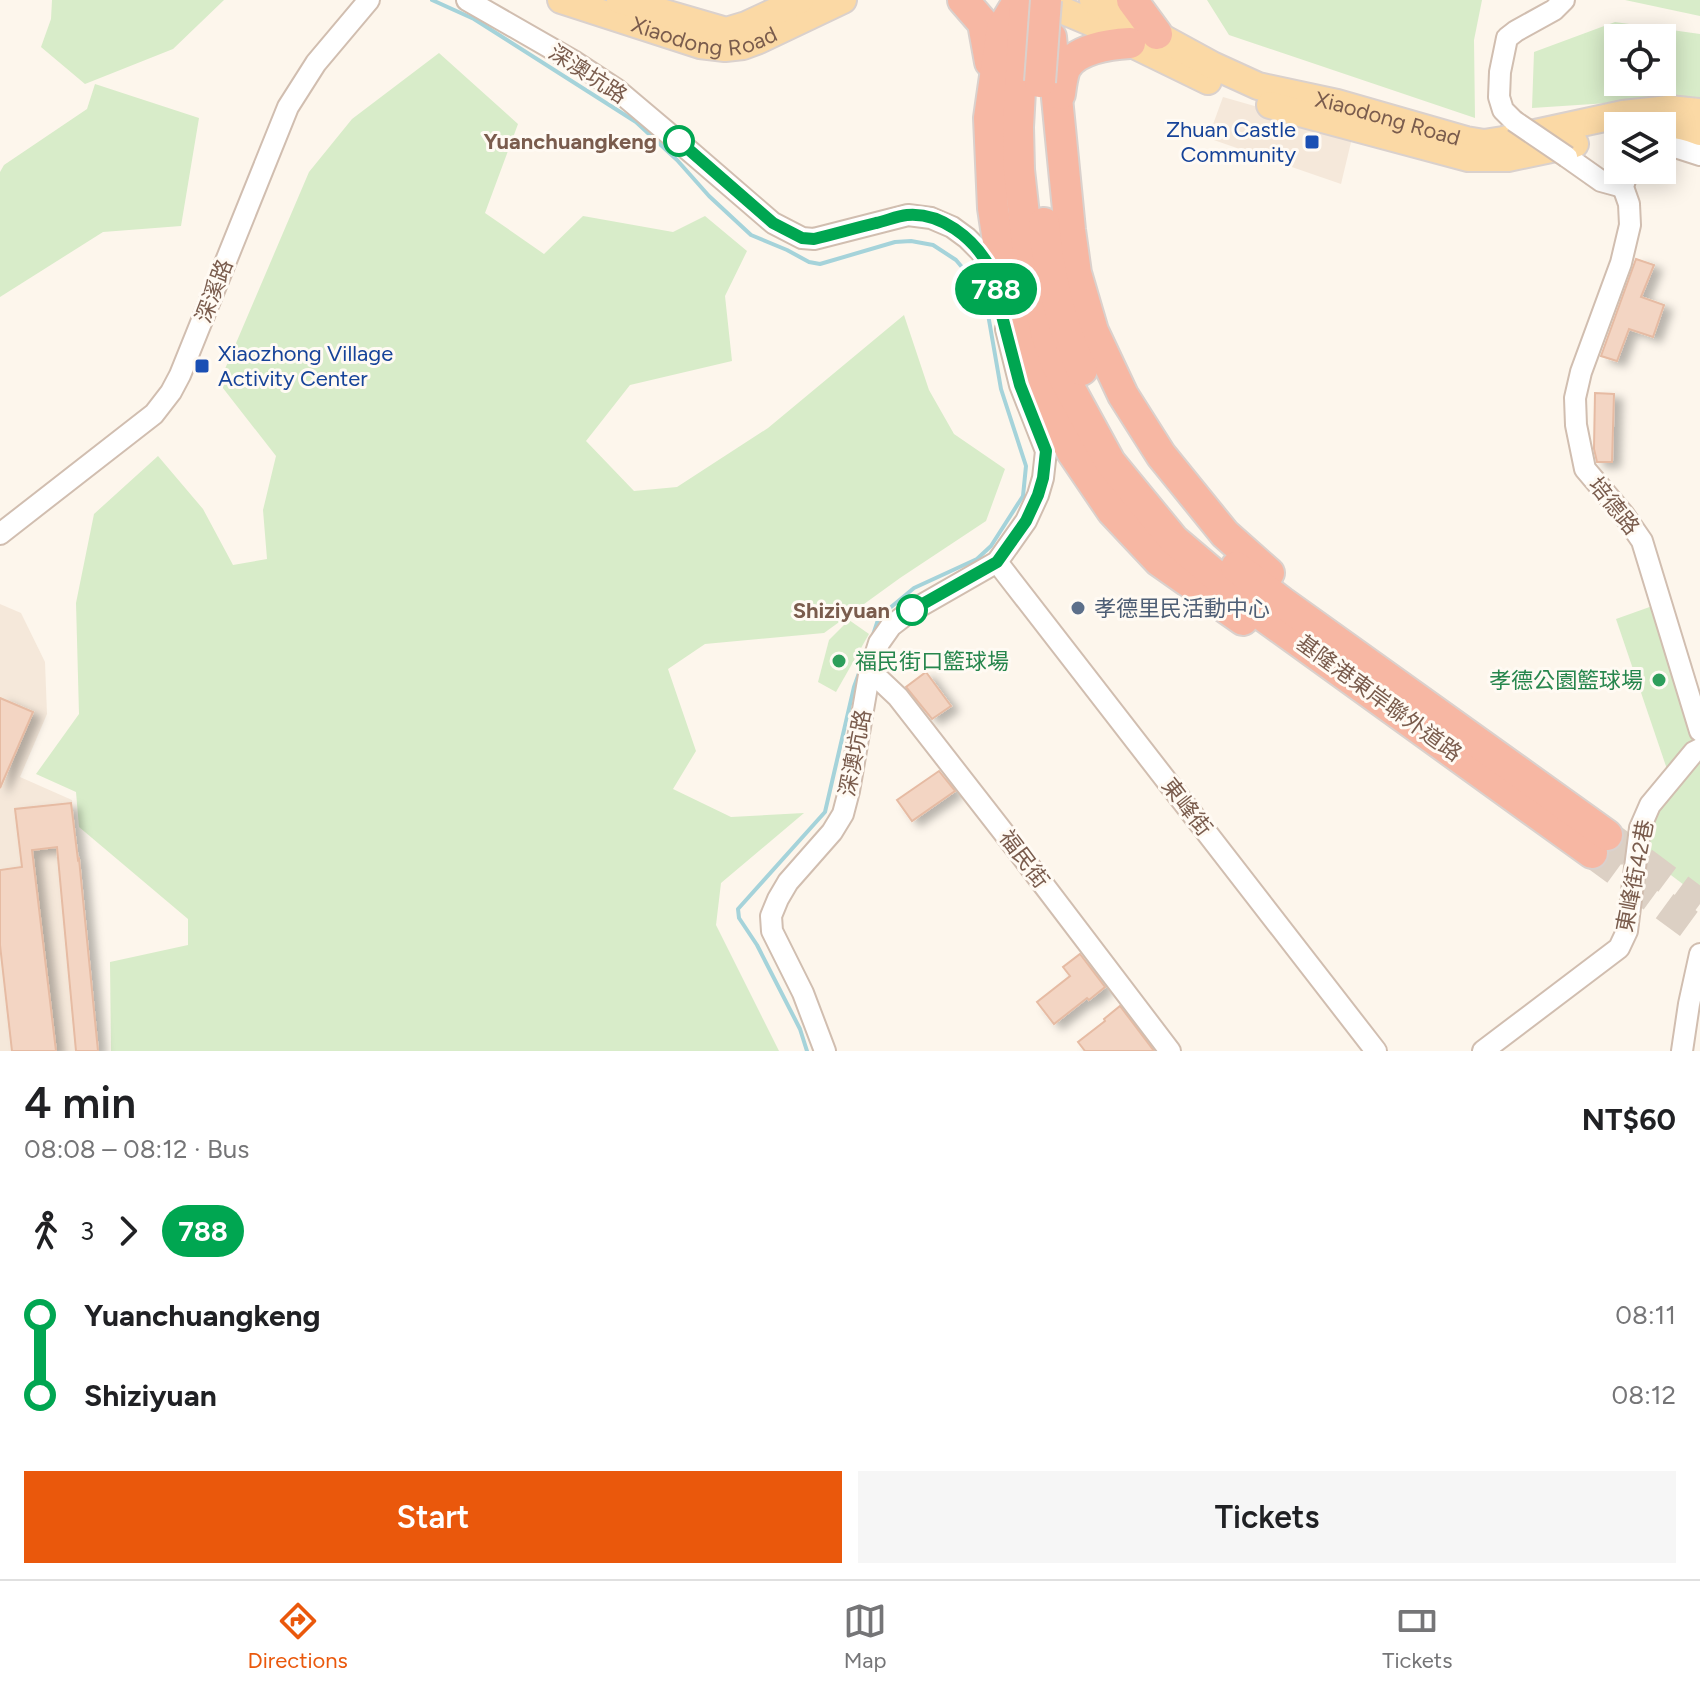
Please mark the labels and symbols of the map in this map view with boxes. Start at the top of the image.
street label: Xiaodong Road [628,10,781,62]
street label: 深澳坑路 [544,39,632,109]
street label: Xiaodong Road [1313,85,1464,151]
place label: Zhuan Castle Community [1166,116,1296,168]
marker: Yuanchuangkeng [664,126,694,156]
place label: Yuanchuangkeng [483,128,657,155]
marker: Zhuan Castle Community [1303,133,1321,151]
street label: 深溪路 [190,255,238,327]
line badge: 788 [950,263,1042,315]
place label: Xiaozhong Village Activity Center [218,340,393,392]
marker: Xiaozhong Village Activity Center [193,357,211,375]
street label: 培德路 [1583,472,1645,540]
marker: Shiziyuan [897,595,927,625]
place label: 孝德里民活動中心 [1094,595,1270,622]
place label: Shiziyuan [793,597,890,624]
marker: 孝德里民活動中心 [1069,599,1087,617]
street label: 基隆港東岸聯外道路 [1291,629,1467,767]
place label: 福民街口籃球場 [855,648,1009,675]
marker: 福民街口籃球場 [830,652,848,670]
place label: 孝德公園籃球場 [1489,667,1643,694]
marker: 孝德公園籃球場 [1650,671,1668,689]
street label: 深澳坑路 [833,707,877,799]
street label: 東峰街 [1156,773,1218,841]
street label: 東峰街42巷 [1611,817,1659,935]
street label: 福民街 [993,825,1055,893]

